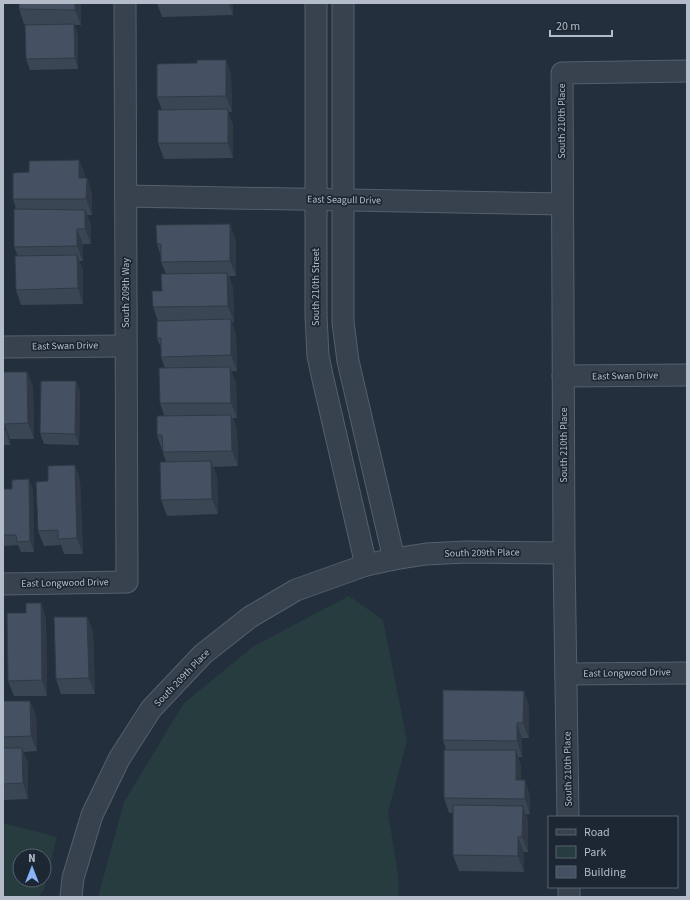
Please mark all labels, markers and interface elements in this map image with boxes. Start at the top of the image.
scale bar [550,12,612,38]
text: 20 m [556,18,580,35]
street label: South 210th Place [555,83,569,159]
street label: East Seagull Drive [307,192,381,208]
street label: South 210th Street [309,247,323,326]
street label: South 209th Way [119,258,133,328]
street label: East Swan Drive [32,338,98,354]
street label: East Swan Drive [592,368,658,384]
street label: South 210th Place [557,407,571,483]
street label: South 209th Place [444,545,520,561]
street label: East Longwood Drive [21,575,109,591]
street label: South 209th Place [151,646,213,710]
street label: East Longwood Drive [583,665,671,681]
street label: South 210th Place [560,731,576,807]
legend [548,816,678,888]
text: Road [584,824,610,841]
text: Park [584,844,606,861]
north arrow [12,848,52,888]
text: N [28,851,36,866]
text: Building [584,864,626,881]

